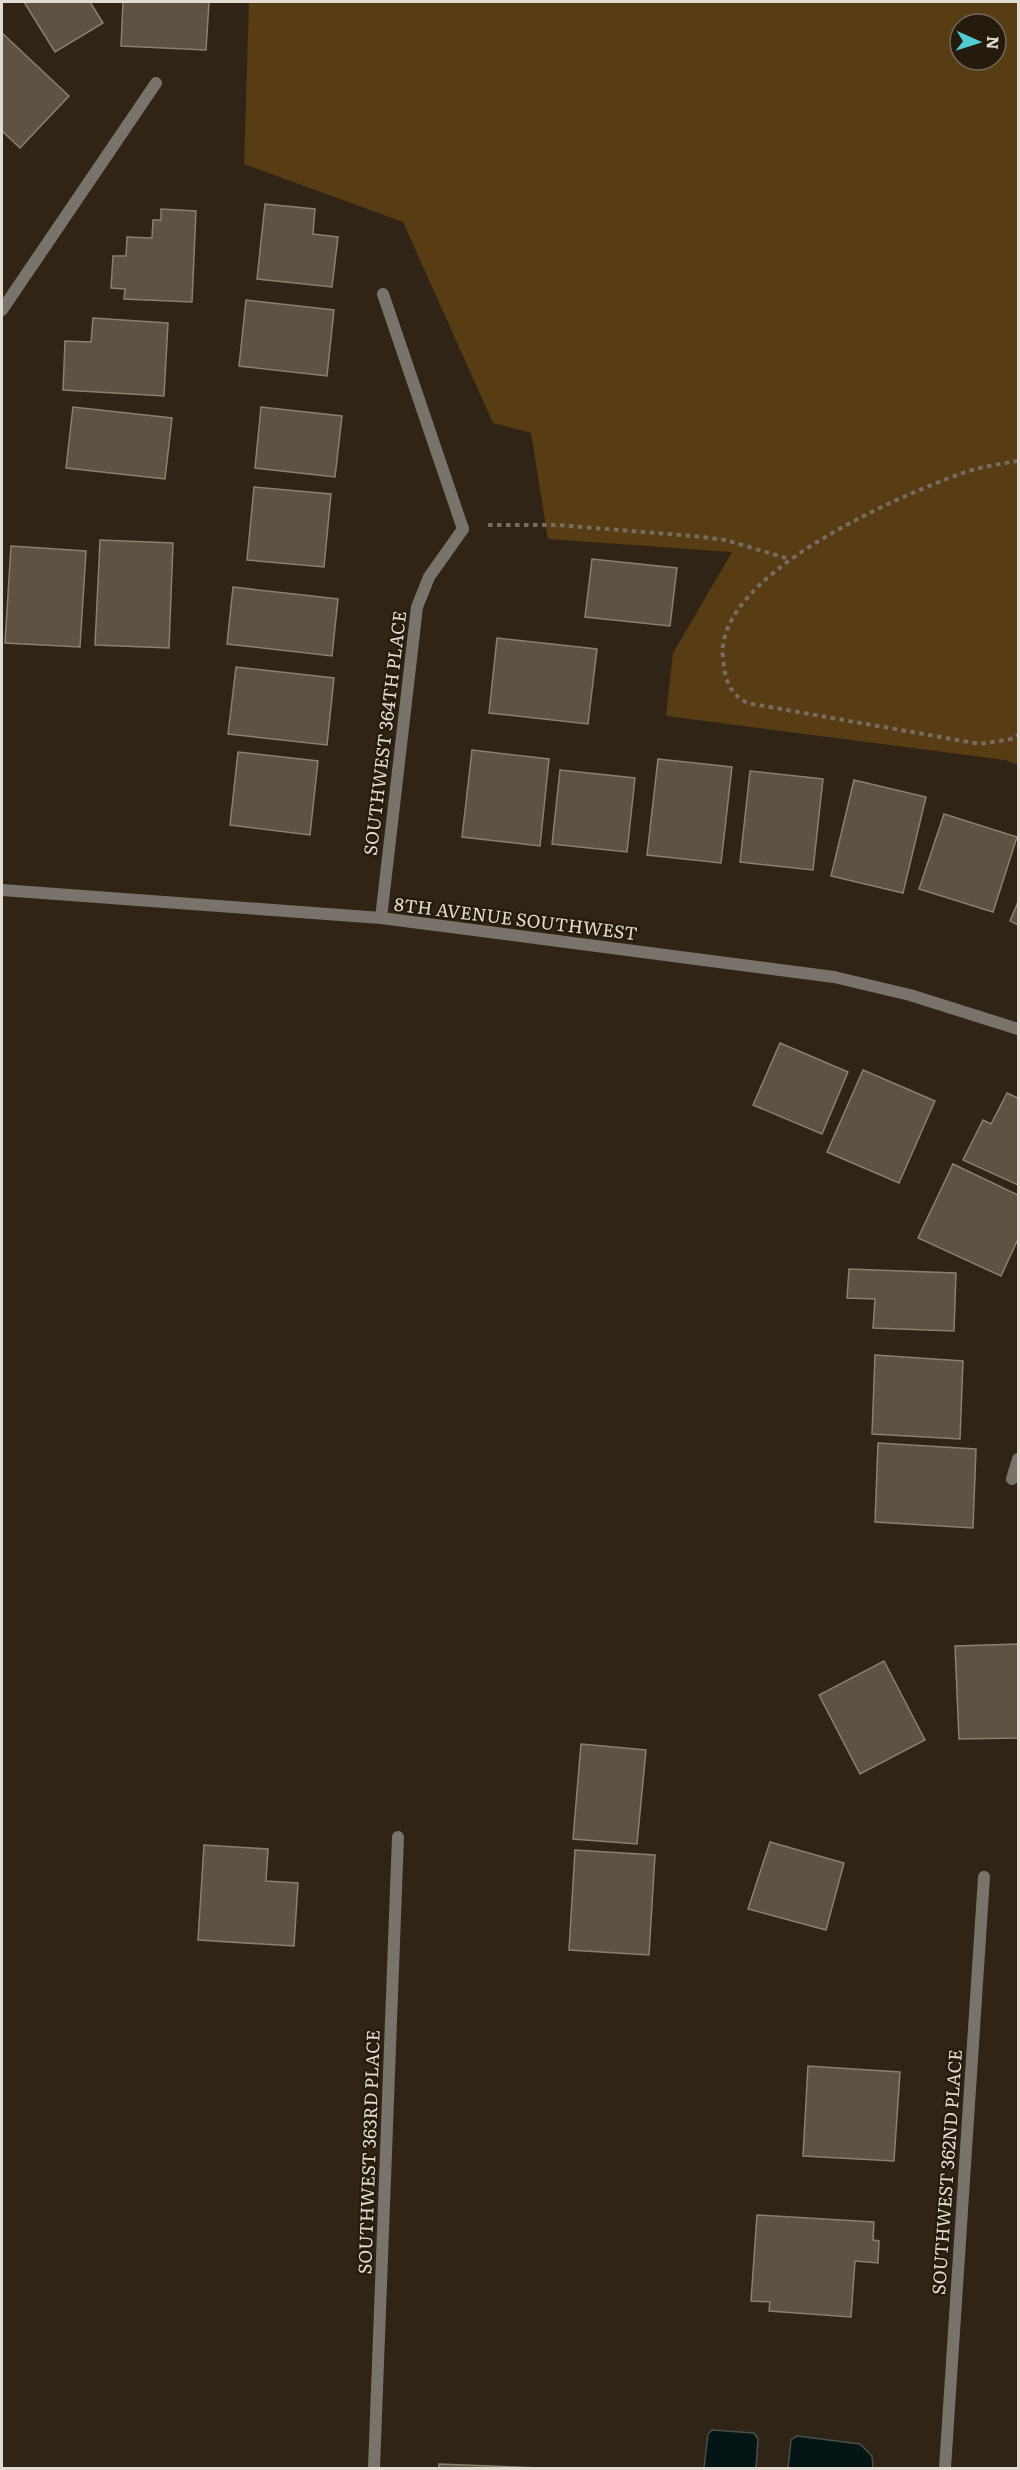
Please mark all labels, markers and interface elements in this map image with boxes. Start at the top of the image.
north arrow [948,12,1008,72]
text: N [982,35,1006,50]
street label: SOUTHWEST 364TH PLACE [356,609,412,857]
street label: 8TH AVENUE SOUTHWEST [393,890,639,946]
street label: SOUTHWEST 363RD PLACE [350,2029,386,2275]
street label: SOUTHWEST 362ND PLACE [924,2048,968,2296]

